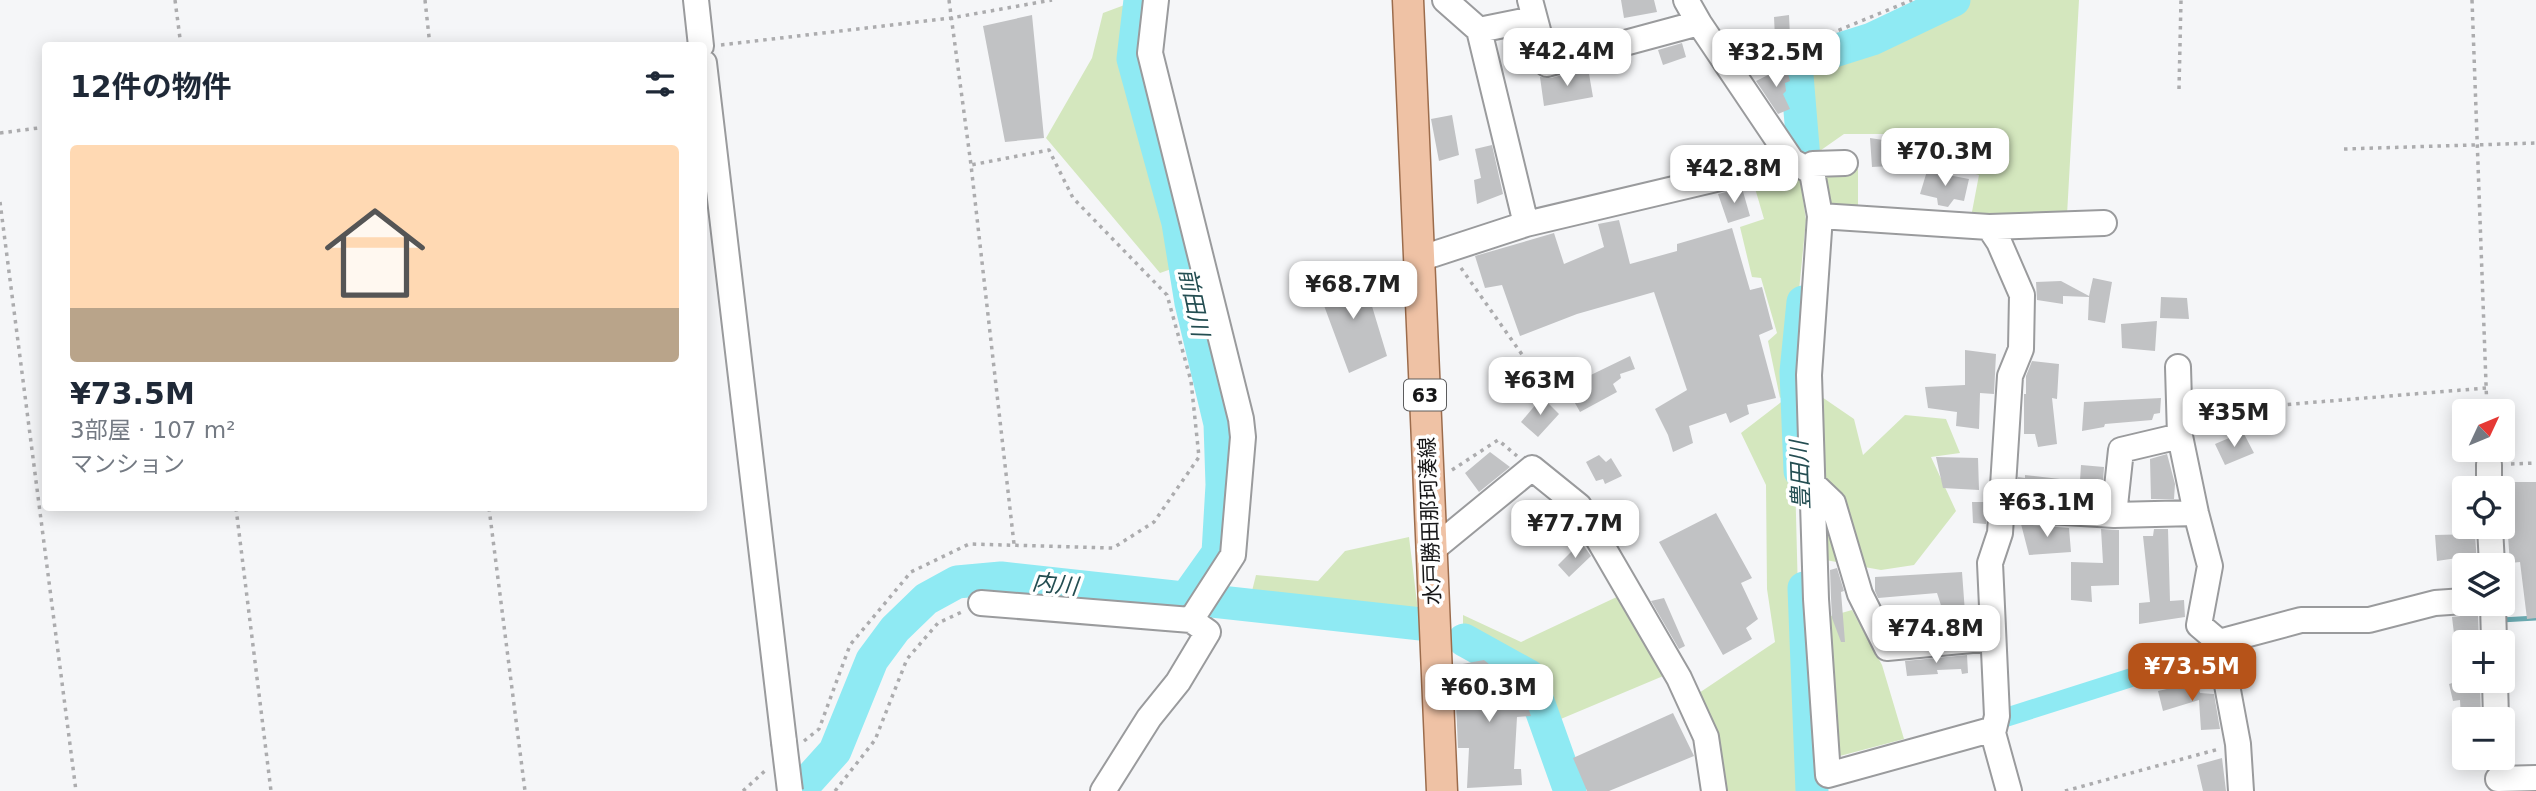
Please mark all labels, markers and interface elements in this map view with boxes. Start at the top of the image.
pin: ¥42.4M [1510,28,1624,88]
pin: ¥32.5M [1719,29,1833,89]
text: ¥42.4M [1519,38,1615,64]
text: ¥32.5M [1728,39,1824,65]
icon: filters [641,65,679,103]
text: 12件の物件 [70,69,232,104]
pin: ¥70.3M [1888,128,2002,188]
text: ¥70.3M [1897,138,1993,164]
pin: ¥42.8M [1677,146,1791,205]
text: ¥42.8M [1686,155,1782,181]
icon: home [312,190,438,316]
pin: ¥68.7M [1296,262,1410,321]
water label: 前田川 [1174,266,1215,341]
text: ¥68.7M [1305,271,1401,297]
pin: ¥63M [1499,358,1581,417]
text: ¥63M [1505,367,1575,393]
text: ¥73.5M [70,376,195,411]
road number: 63 [1404,380,1446,410]
pin: ¥35M [2193,390,2275,449]
text: ¥35M [2199,399,2269,425]
north arrow [2452,399,2515,462]
map controls [2452,399,2515,770]
text: 3部屋 · 107 m² [70,417,235,443]
street label: 水戸勝田那珂湊線 [1415,437,1445,605]
water label: 豊田川 [1786,437,1814,510]
text: マンション [70,451,185,477]
button: locate [2452,476,2515,539]
pin: ¥63.1M [1990,480,2104,539]
text: ¥63.1M [1999,489,2095,515]
pin: ¥77.7M [1518,500,1632,560]
text: ¥77.7M [1527,510,1623,536]
button: layers [2452,553,2515,616]
water label: 内川 [1031,569,1082,600]
pin: ¥74.8M [1879,606,1993,665]
text: ¥74.8M [1888,615,1984,641]
button: + [2452,630,2515,693]
pin: ¥73.5M [2135,644,2249,703]
text: ¥73.5M [2144,653,2240,679]
pin: ¥60.3M [1432,664,1546,724]
text: ¥60.3M [1441,674,1537,700]
button: − [2452,707,2515,770]

